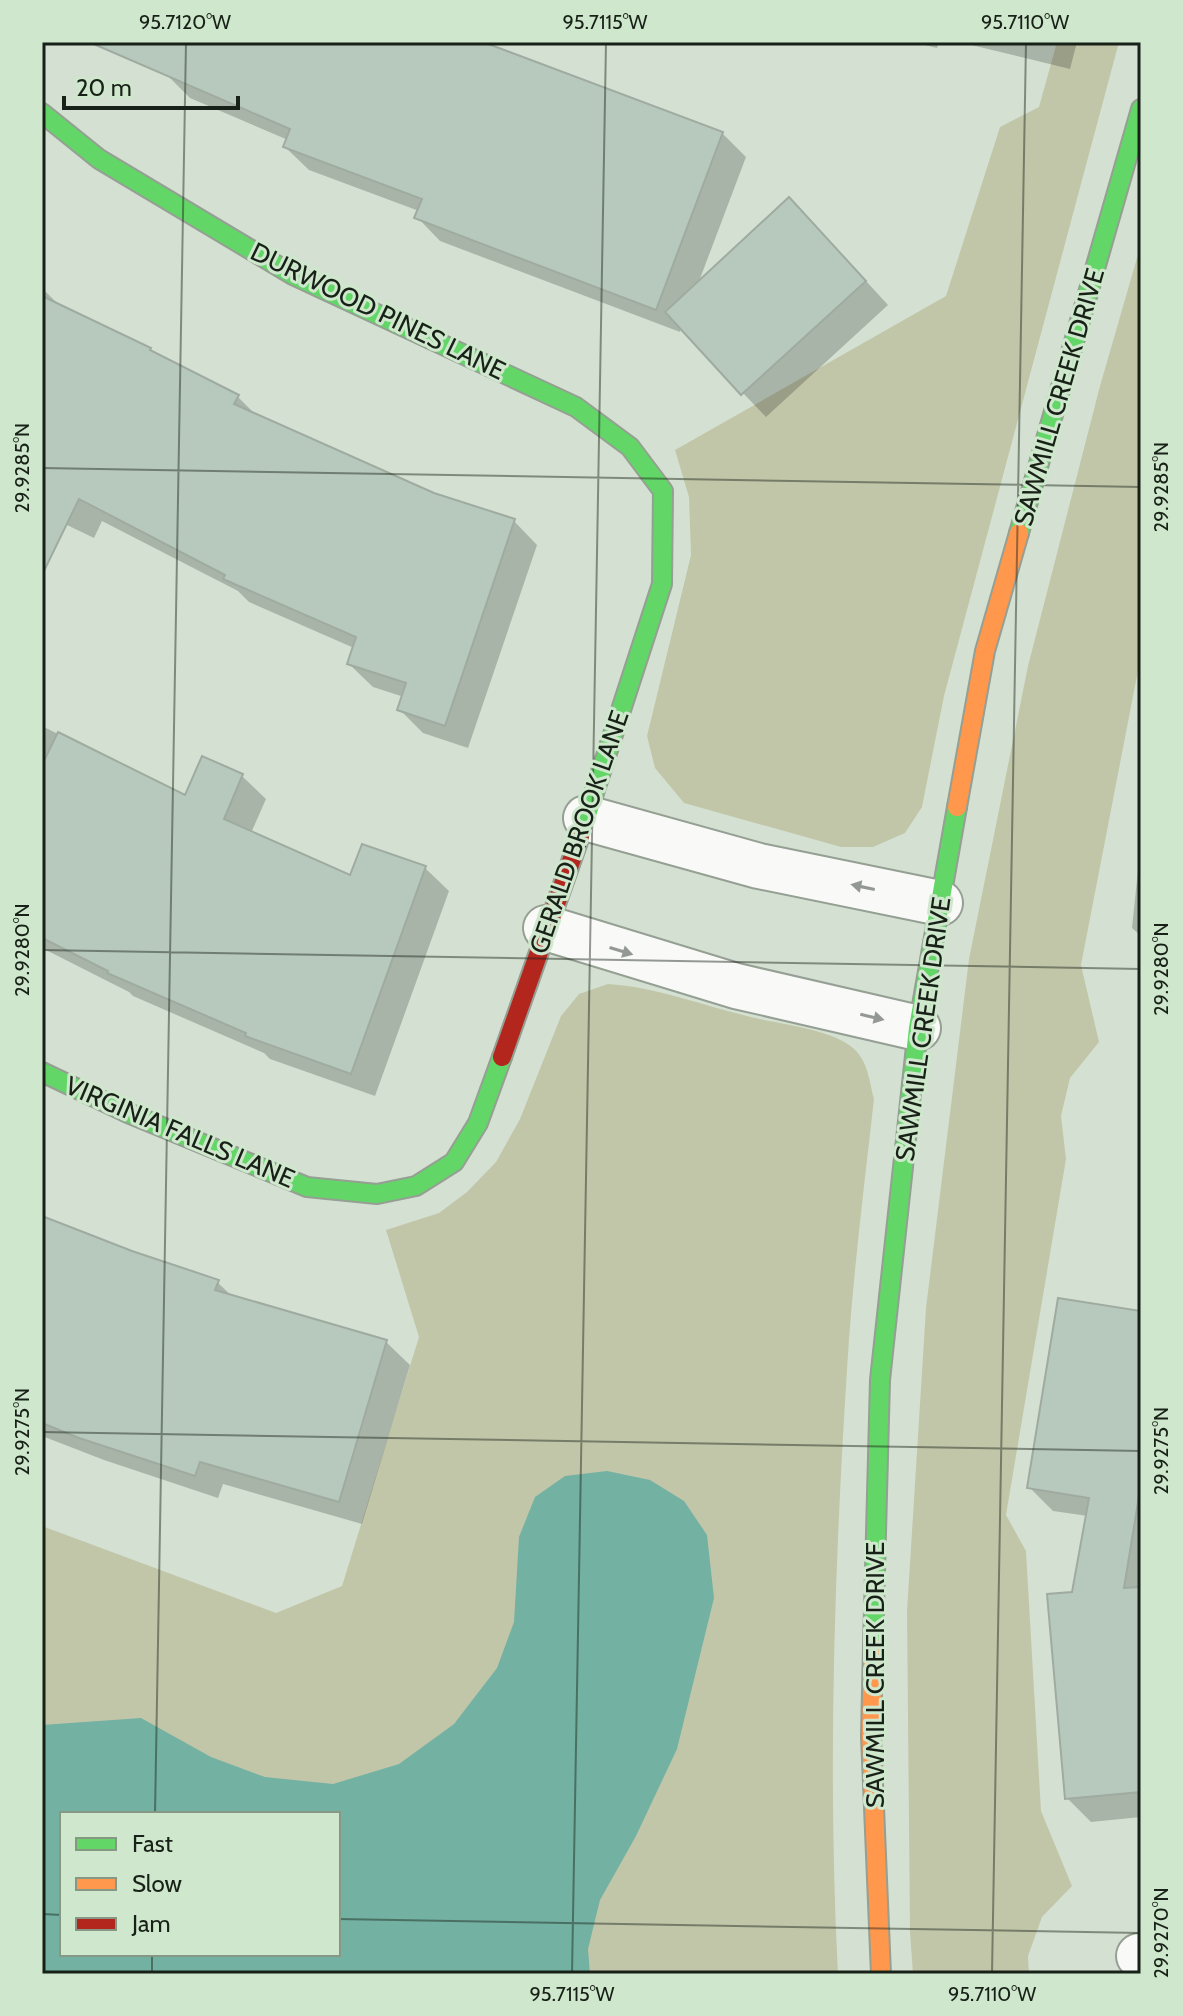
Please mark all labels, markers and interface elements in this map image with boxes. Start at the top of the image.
text: 95.7120°W [139,10,231,34]
text: 95.7115°W [563,10,648,34]
text: 95.7110°W [981,10,1069,34]
scale bar [64,60,238,110]
text: 20 m [76,73,132,102]
street label: DURWOOD PINES LANE [245,235,511,387]
street label: SAWMILL CREEK DRIVE [1007,265,1111,529]
text: 29.9285°N [10,423,34,513]
text: 29.9285°N [1149,442,1173,532]
street label: GERALD BROOK LANE [522,706,636,958]
one-way arrow [851,881,876,893]
street label: SAWMILL CREEK DRIVE [889,895,957,1163]
text: 29.9280°N [10,903,34,997]
text: 29.9280°N [1149,922,1173,1016]
one-way arrow [609,945,633,958]
one-way arrow [860,1011,885,1024]
street label: VIRGINIA FALLS LANE [60,1069,300,1195]
text: 29.9275°N [10,1388,34,1476]
text: 29.9275°N [1149,1407,1173,1495]
street label: SAWMILL CREEK DRIVE [859,1542,891,1808]
legend [60,1812,340,1956]
text: Fast [132,1829,173,1858]
text: Slow [132,1869,182,1898]
text: 29.9270°N [1149,1887,1173,1979]
text: Jam [131,1909,170,1938]
text: 95.7115°W [530,1982,615,2006]
text: 95.7110°W [948,1982,1036,2006]

